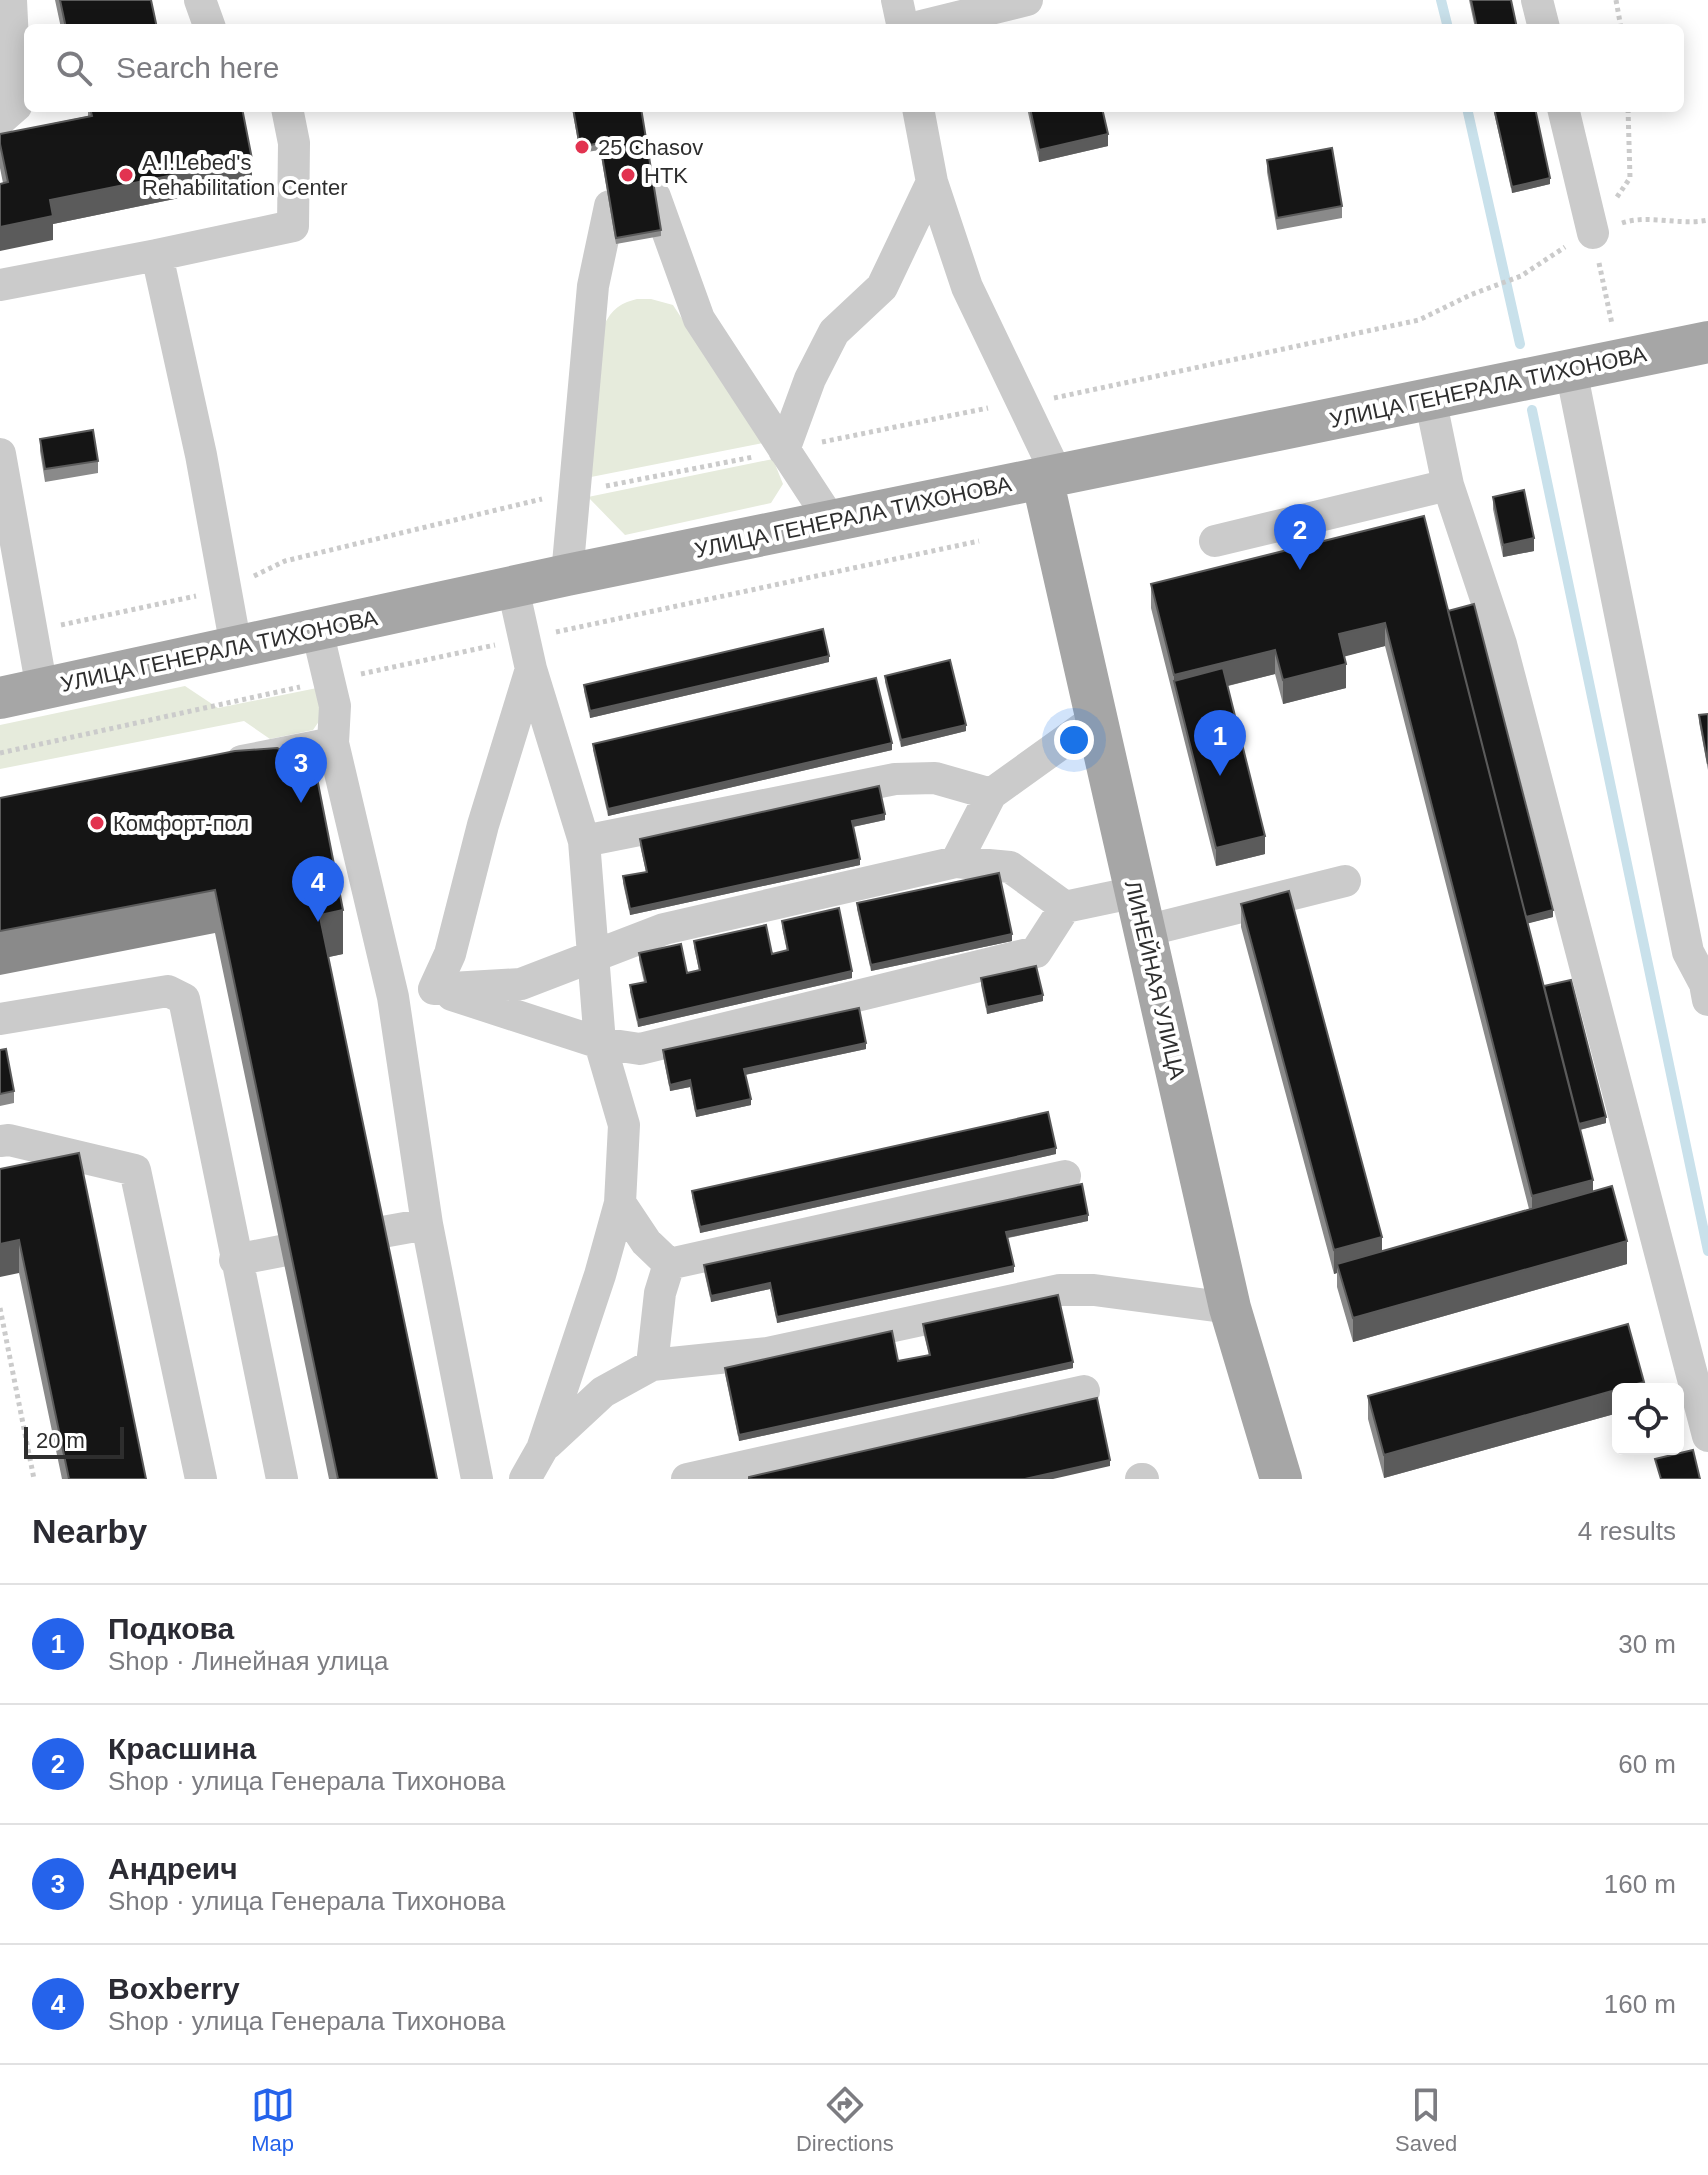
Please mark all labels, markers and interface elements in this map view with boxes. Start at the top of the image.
search box [24,24,1684,112]
icon: search [52,46,96,90]
text: Search here [116,51,279,84]
place label: 25 Chasov [598,135,703,160]
marker: 25 Chasov [573,138,591,156]
place label: A.I.Lebed's Rehabilitation Center [142,150,347,200]
place label: HTK [644,163,688,188]
marker: A.I.Lebed's Rehabilitation Center [117,166,135,184]
marker: HTK [619,166,637,184]
street label: УЛИЦА ГЕНЕРАЛА ТИХОНОВА [1327,341,1649,433]
street label: УЛИЦА ГЕНЕРАЛА ТИХОНОВА [692,471,1014,563]
pin: 2 [1274,504,1326,570]
street label: УЛИЦА ГЕНЕРАЛА ТИХОНОВА [58,605,380,697]
pin: 1 [1194,710,1246,776]
your location [1054,720,1094,760]
pin: 3 [275,737,327,803]
place label: Комфорт-пол [113,811,249,836]
marker: Комфорт-пол [88,814,106,832]
pin: 4 [292,856,344,922]
street label: ЛИНЕЙНАЯ УЛИЦА [1120,878,1190,1082]
map controls [1612,1383,1684,1455]
button: locate [1612,1383,1684,1455]
scale bar [24,1423,124,1459]
text: 20 m [36,1428,85,1453]
text: Nearby [32,1512,147,1550]
text: 4 results [1578,1516,1676,1546]
text: Подкова [108,1612,234,1645]
text: 1 [51,1629,65,1659]
text: 30 m [1618,1629,1676,1659]
text: Shop · Линейная улица [108,1646,388,1676]
text: Красшина [108,1732,256,1765]
text: 2 [51,1749,65,1779]
text: 60 m [1618,1749,1676,1779]
text: Shop · улица Генерала Тихонова [108,1766,505,1796]
text: Андреич [108,1852,238,1885]
text: 3 [51,1869,65,1899]
text: 160 m [1604,1869,1676,1899]
text: Shop · улица Генерала Тихонова [108,1886,505,1916]
text: Boxberry [108,1972,240,2005]
text: 4 [51,1989,65,2019]
text: 160 m [1604,1989,1676,2019]
text: Shop · улица Генерала Тихонова [108,2006,505,2036]
tab: Map [251,2083,295,2157]
tab: Directions [796,2083,894,2157]
tab: Saved [1395,2083,1457,2157]

